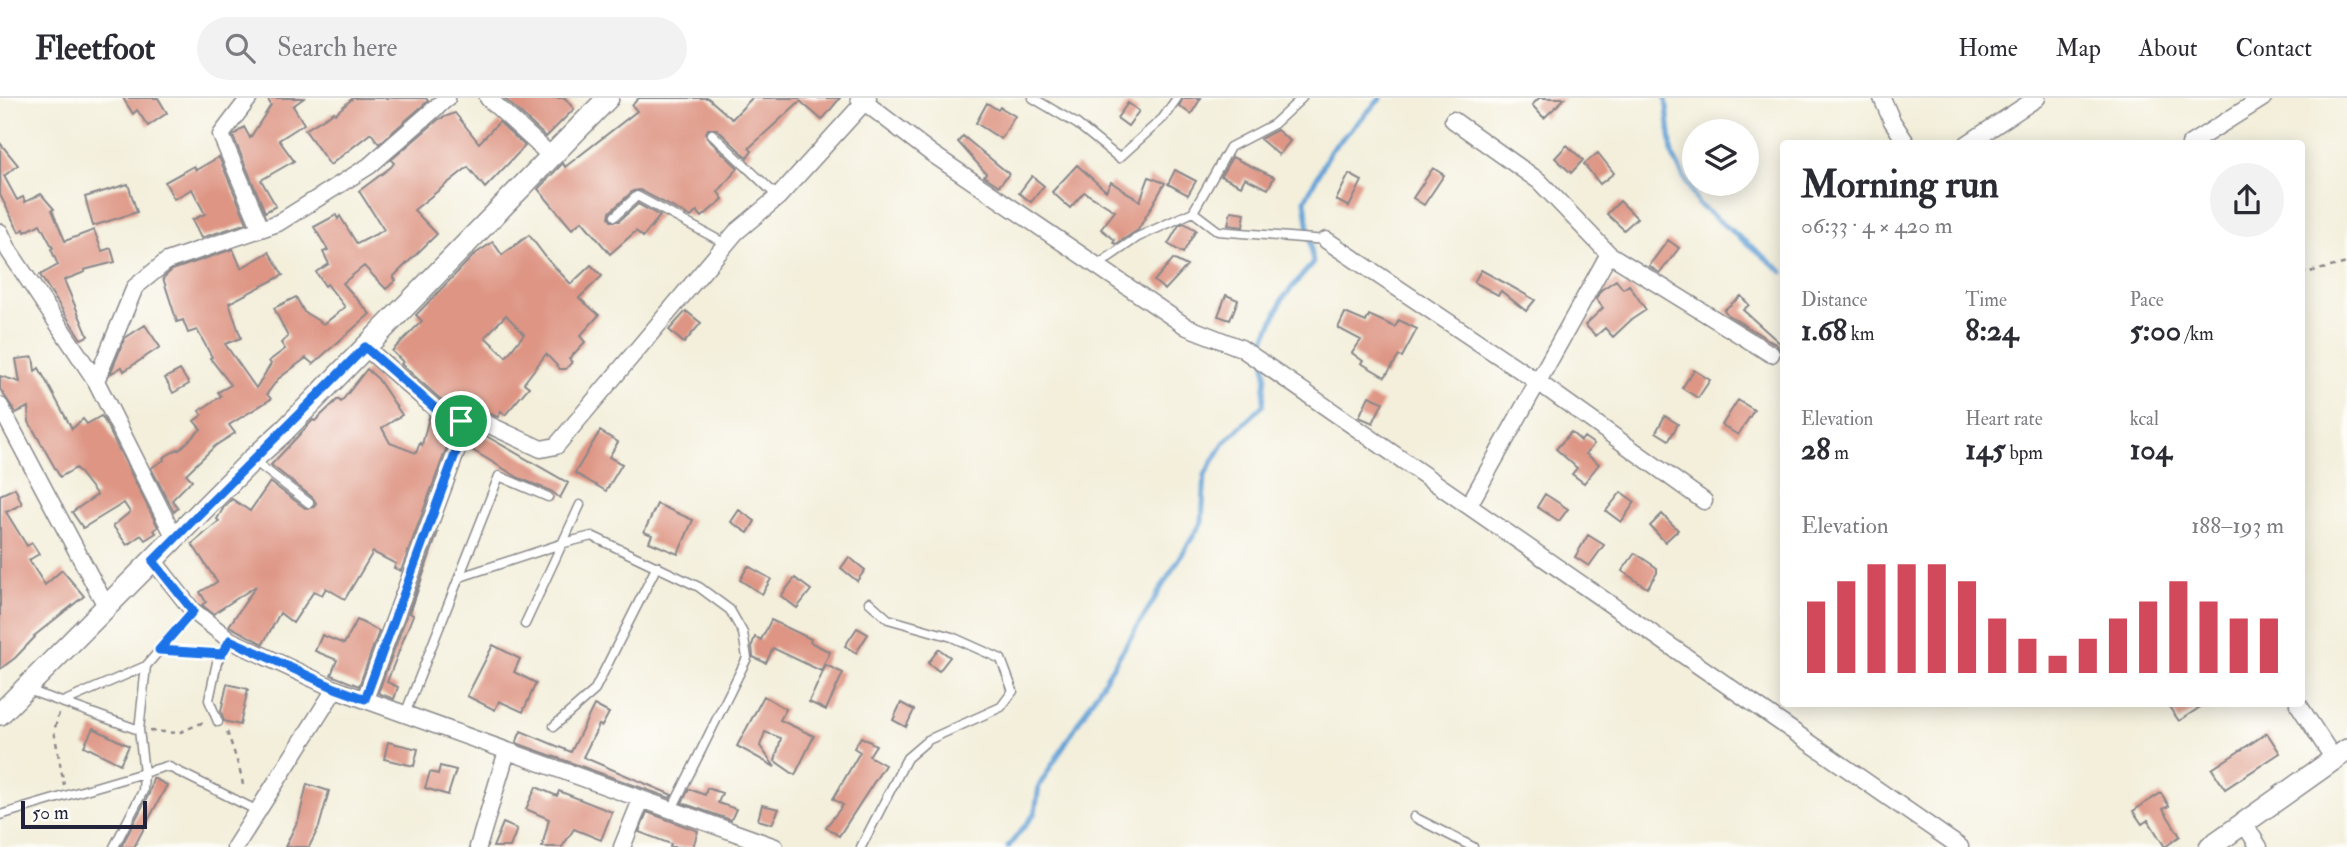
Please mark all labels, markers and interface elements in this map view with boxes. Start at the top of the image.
search box [197,17,687,80]
text: Fleetfoot [35,28,155,69]
icon: search [221,29,259,67]
text: Search here [277,32,397,64]
text: Home [1958,33,2018,64]
text: Map [2056,33,2101,64]
text: About [2139,33,2198,64]
text: Contact [2236,33,2312,64]
map controls [1682,119,1759,196]
button: layers [1682,119,1759,196]
text: Morning run [1801,161,1999,209]
button: share [2210,163,2284,237]
text: 06:33 · 4 × 420 m [1801,211,1953,240]
text: Distance [1801,288,1867,312]
text: Time [1965,288,2007,312]
text: Pace [2130,288,2164,312]
text: 1.68 [1801,312,1847,349]
text: 8:24 [1965,312,2018,349]
text: 5:00 [2130,312,2181,349]
text: km [1847,322,1875,346]
text: /km [2181,322,2214,346]
pin [431,391,491,451]
icon: arrive [442,402,480,440]
text: Elevation [1801,407,1873,431]
text: Heart rate [1965,407,2043,431]
text: kcal [2130,407,2159,431]
text: 28 [1801,431,1830,468]
text: 145 [1965,431,2005,468]
text: 104 [2130,431,2172,468]
text: m [1830,441,1849,465]
text: bpm [2005,441,2043,465]
text: Elevation [1801,511,1889,540]
text: 188–193 m [2191,511,2284,540]
scale bar [21,798,147,830]
text: 50 m [32,801,69,825]

